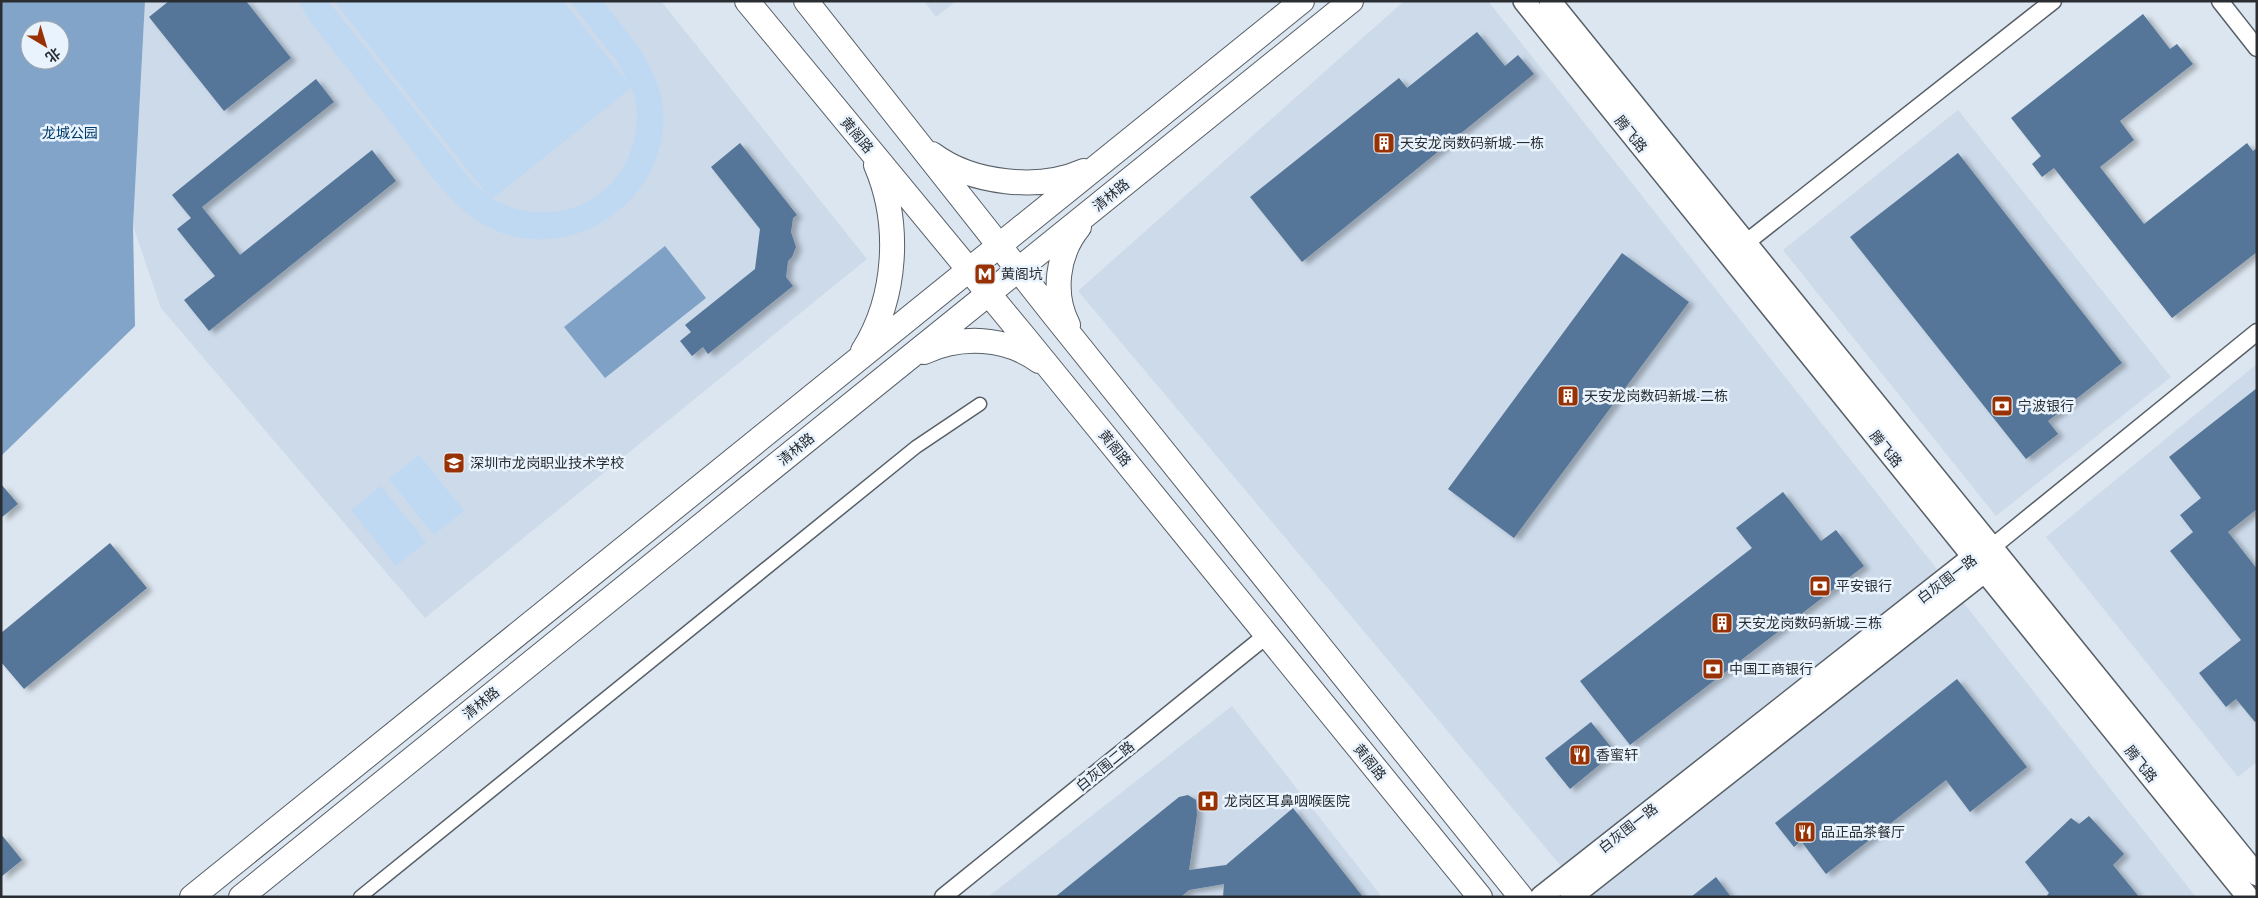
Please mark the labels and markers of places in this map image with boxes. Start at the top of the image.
building icon: 天安龙岗数码新城-一栋 [1372,131,1396,155]
place label: 天安龙岗数码新城-一栋 [1400,134,1544,152]
metro station icon: 黄阁坑 [973,262,997,286]
place label: 黄阁坑 [1001,265,1043,283]
building icon: 天安龙岗数码新城-二栋 [1556,384,1580,408]
place label: 天安龙岗数码新城-二栋 [1584,387,1728,405]
bank icon: 宁波银行 [1990,394,2014,418]
place label: 宁波银行 [2018,397,2074,415]
school or university icon: 深圳市龙岗职业技术学校 [442,451,466,475]
place label: 深圳市龙岗职业技术学校 [470,454,624,472]
bank icon: 平安银行 [1808,574,1832,598]
place label: 平安银行 [1836,577,1892,595]
building icon: 天安龙岗数码新城-三栋 [1710,611,1734,635]
place label: 天安龙岗数码新城-三栋 [1738,614,1882,632]
bank icon: 中国工商银行 [1701,657,1725,681]
place label: 中国工商银行 [1729,660,1813,678]
restaurant icon: 香蜜轩 [1568,743,1592,767]
place label: 香蜜轩 [1596,746,1638,764]
hospital icon: 龙岗区耳鼻咽喉医院 [1196,789,1220,813]
place label: 龙岗区耳鼻咽喉医院 [1224,792,1350,810]
restaurant icon: 品正品茶餐厅 [1793,820,1817,844]
place label: 品正品茶餐厅 [1821,823,1905,841]

